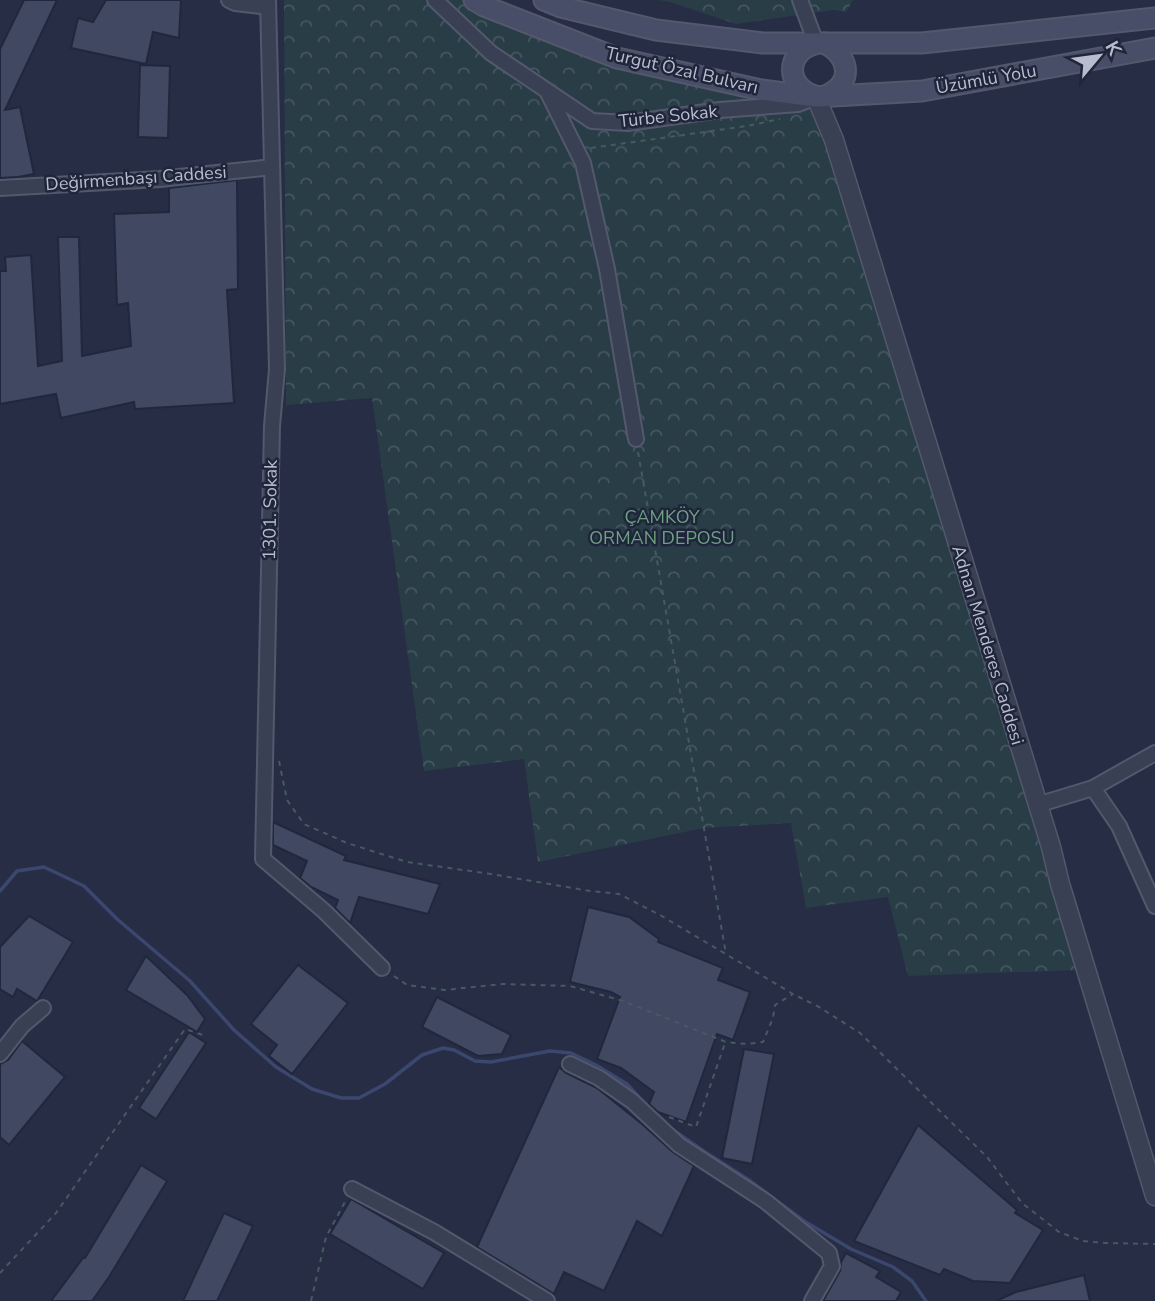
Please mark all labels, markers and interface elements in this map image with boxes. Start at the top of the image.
north arrow [1064,21,1134,91]
text: K [1099,36,1128,61]
street label: Turgut Özal Bulvarı [603,41,761,99]
street label: Üzümlü Yolu [934,58,1038,100]
street label: Türbe Sokak [617,99,720,133]
street label: Değirmenbaşı Caddesi [45,160,227,196]
street label: 1301. Sokak [257,459,283,560]
park label: ÇAMKÖY ORMAN DEPOSU [589,505,735,550]
street label: Adnan Menderes Caddesi [946,542,1030,748]

